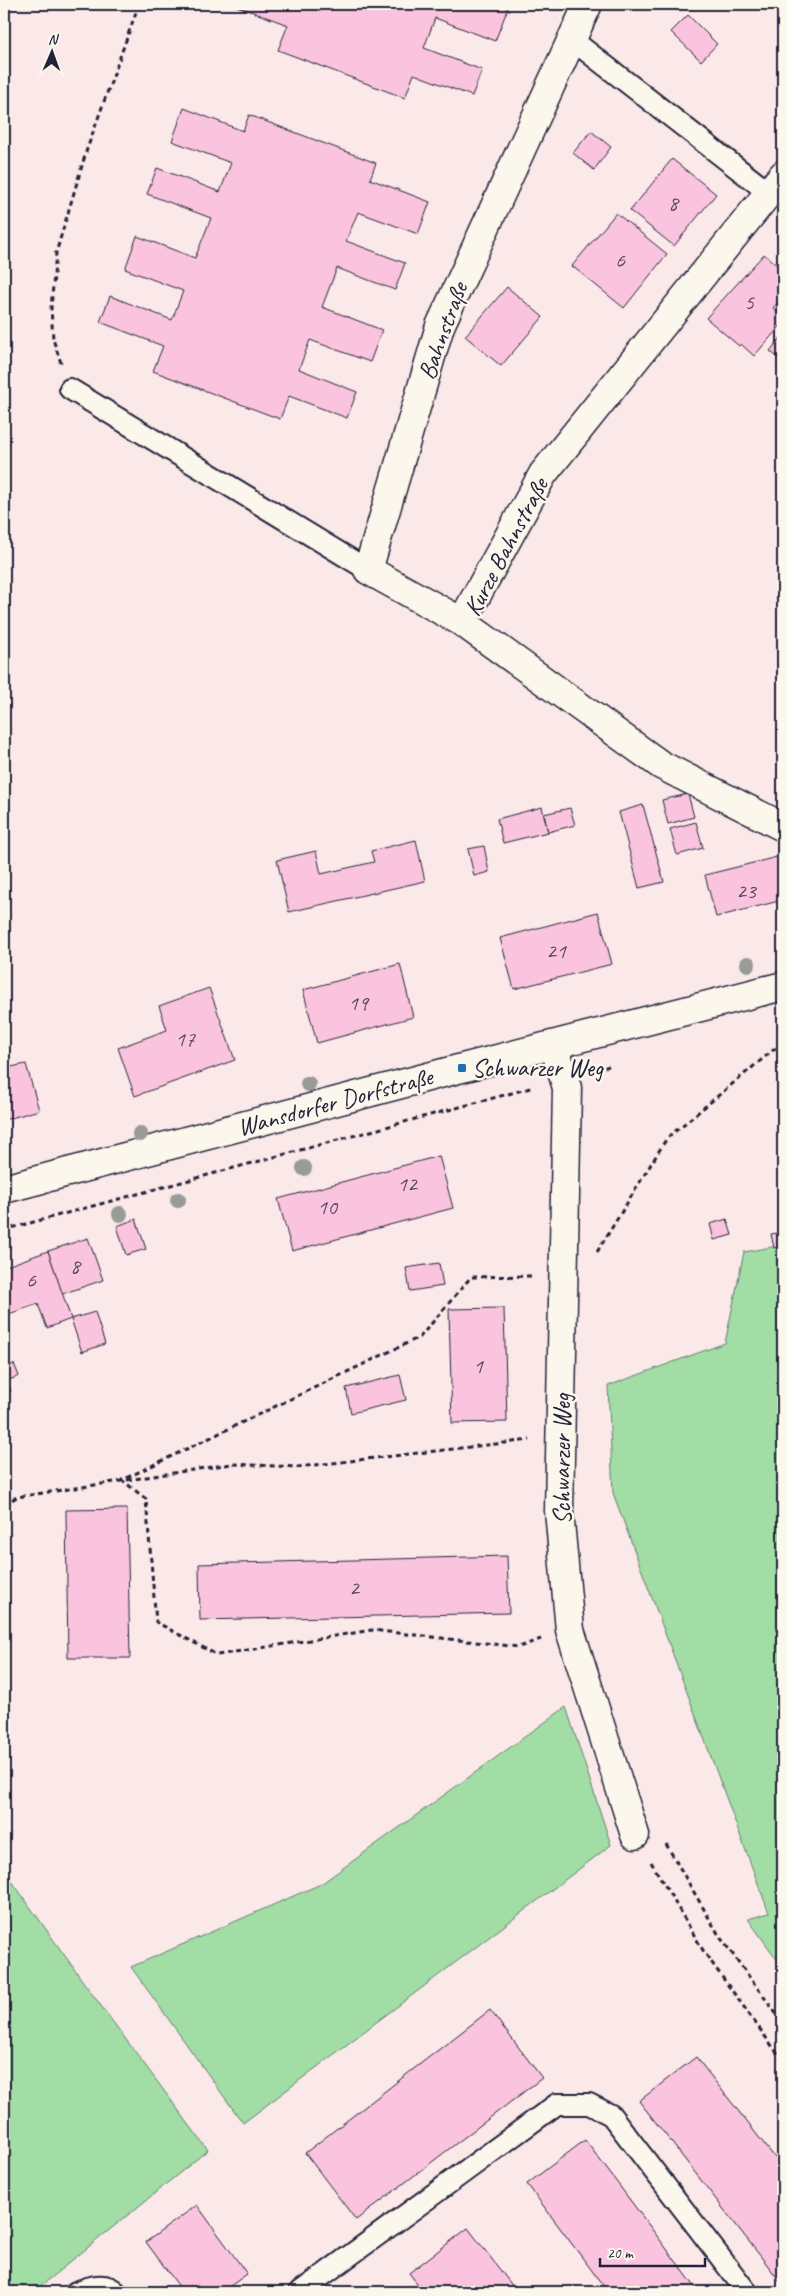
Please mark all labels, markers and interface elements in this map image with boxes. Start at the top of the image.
north arrow [28,28,78,78]
text: N [48,31,59,48]
house number: 8 [668,189,680,217]
house number: 6 [615,246,626,274]
street label: Bahnstraße [411,276,476,384]
house number: 5 [744,288,755,316]
street label: Kurze Bahnstraße [456,471,557,621]
house number: 23 [736,877,758,905]
house number: 21 [546,937,567,965]
house number: 19 [348,989,370,1017]
house number: 17 [175,1025,196,1053]
place label: Schwarzer Weg [472,1052,604,1084]
street label: Wansdorfer Dorfstraße [234,1060,438,1143]
marker: Schwarzer Weg [456,1062,468,1074]
house number: 12 [397,1170,419,1198]
house number: 10 [317,1193,339,1221]
house number: 8 [70,1252,82,1280]
house number: 6 [26,1266,37,1294]
house number: 1 [473,1352,484,1380]
street label: Schwarzer Weg [546,1392,578,1524]
house number: 2 [349,1574,361,1602]
scale bar [600,2236,704,2268]
text: 20 m [607,2244,634,2263]

